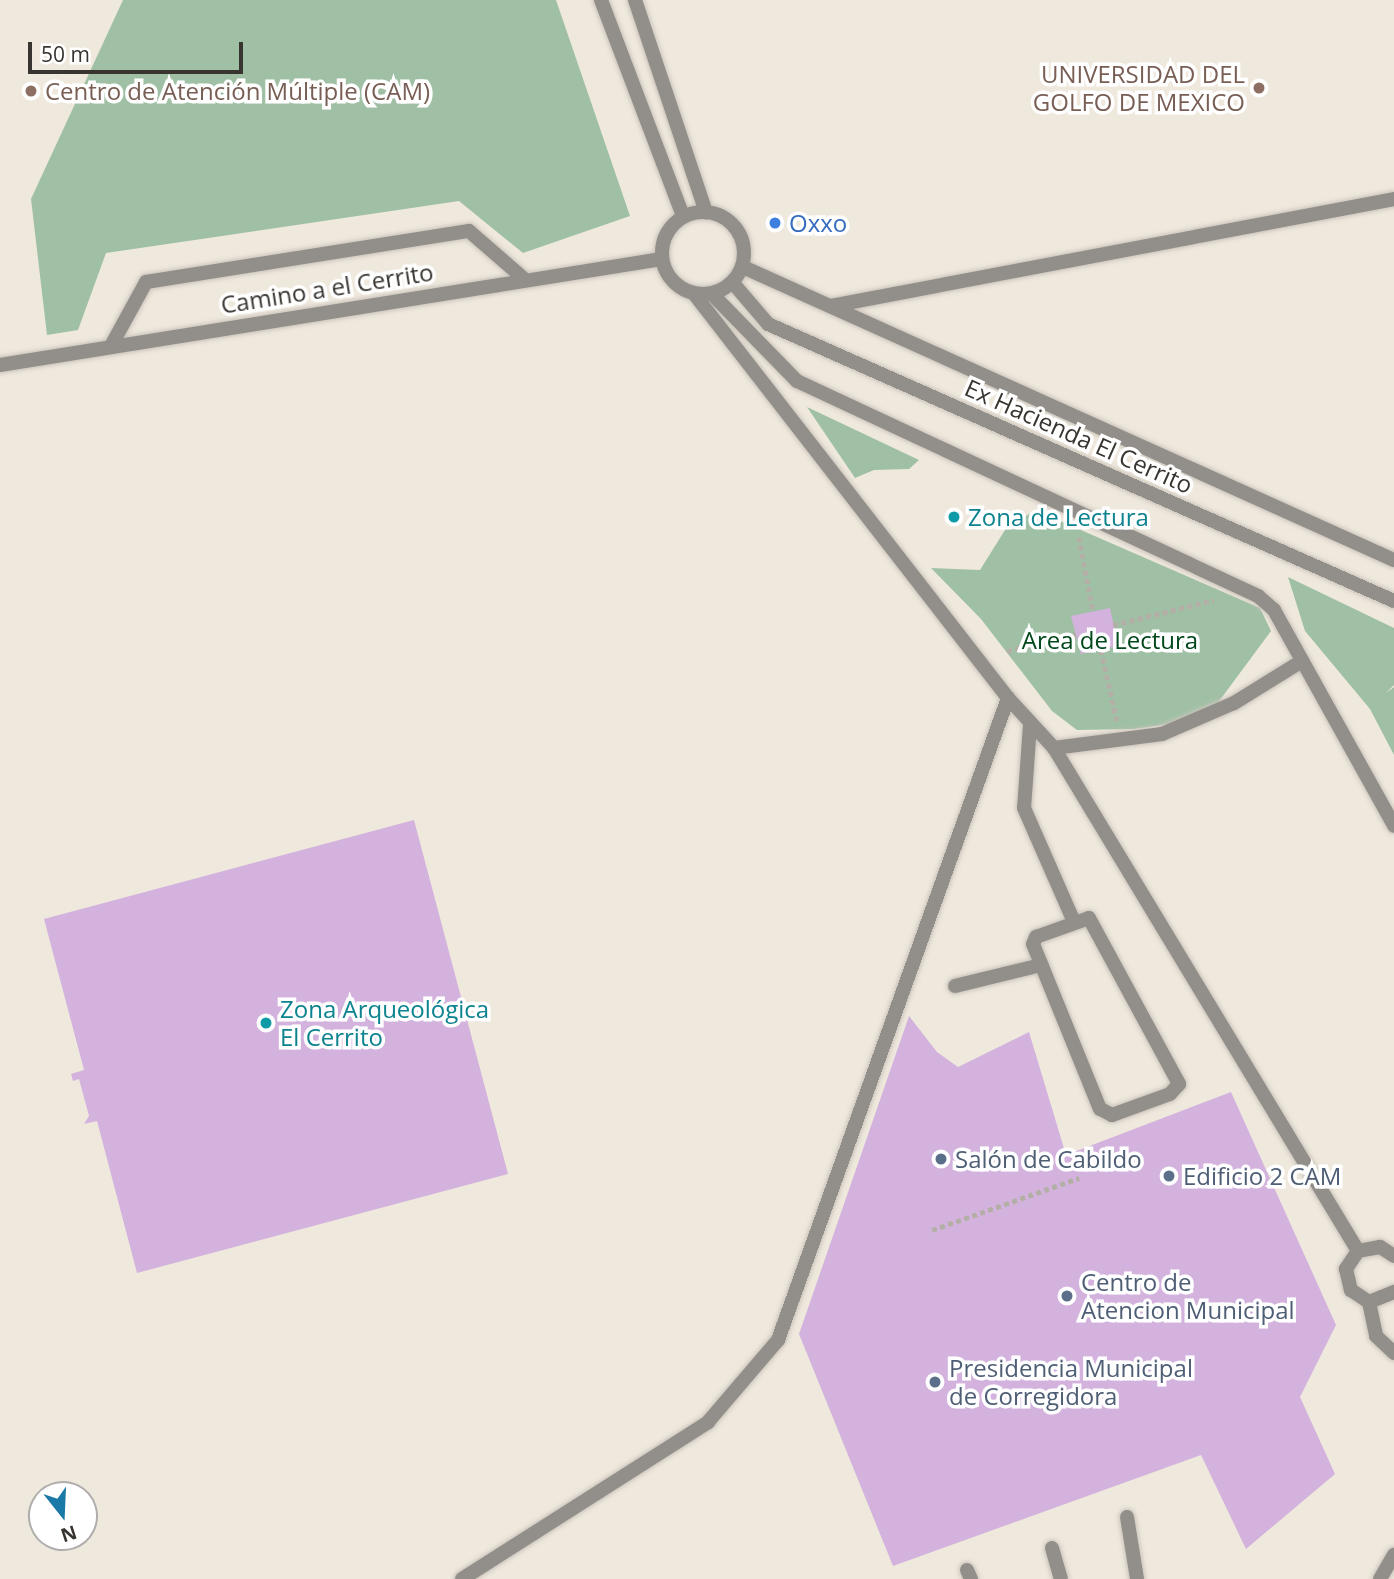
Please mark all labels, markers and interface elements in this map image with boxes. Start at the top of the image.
scale bar [32,28,247,72]
text: 50 m [41,40,90,68]
place label: UNIVERSIDAD DEL GOLFO DE MEXICO [1033,60,1245,116]
place label: Centro de Atención Múltiple (CAM) [45,77,430,105]
marker: UNIVERSIDAD DEL GOLFO DE MEXICO [1251,80,1267,96]
marker: Centro de Atención Múltiple (CAM) [23,83,39,99]
place label: Oxxo [789,209,847,237]
marker: Oxxo [767,215,783,231]
street label: Camino a el Cerrito [219,257,435,319]
street label: Ex Hacienda El Cerrito [961,373,1197,499]
place label: Zona de Lectura [968,503,1149,531]
marker: Zona de Lectura [946,509,962,525]
park label: Area de Lectura [1022,626,1198,654]
place label: Zona Arqueológica El Cerrito [280,995,489,1051]
marker: Zona Arqueológica El Cerrito [258,1015,274,1031]
place label: Salón de Cabildo [955,1145,1142,1173]
marker: Salón de Cabildo [933,1151,949,1167]
place label: Edificio 2 CAM [1183,1162,1341,1190]
marker: Edificio 2 CAM [1161,1168,1177,1184]
place label: Centro de Atencion Municipal [1081,1268,1295,1324]
marker: Centro de Atencion Municipal [1059,1288,1075,1304]
place label: Presidencia Municipal de Corregidora [949,1354,1193,1410]
marker: Presidencia Municipal de Corregidora [927,1374,943,1390]
north arrow [28,1481,98,1551]
text: N [58,1519,80,1549]

